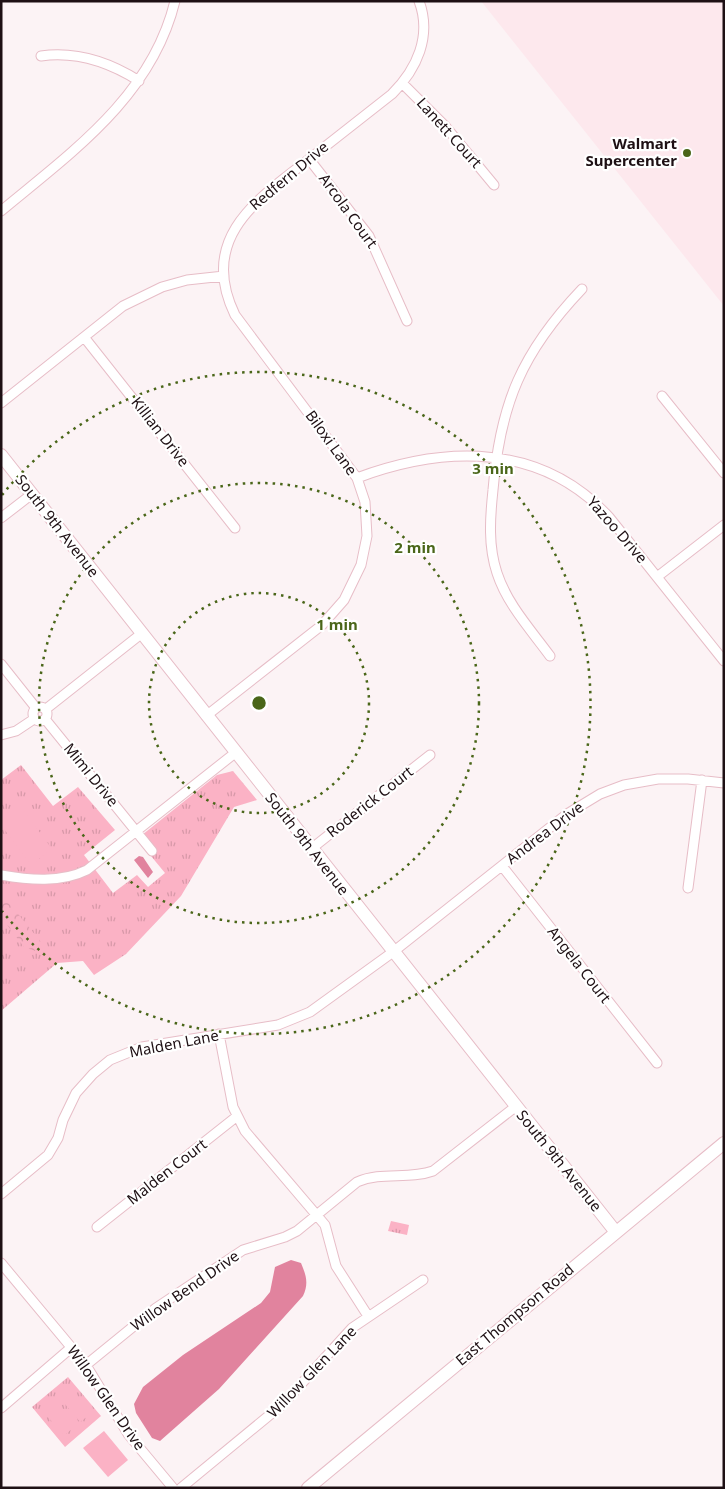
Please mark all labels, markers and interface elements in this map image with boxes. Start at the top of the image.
street label: Lanett Court [413,93,487,172]
place label: Walmart Supercenter [586,133,677,170]
street label: Redfern Drive [245,136,332,214]
marker: Walmart Supercenter [681,147,693,159]
street label: Arcola Court [315,169,383,252]
street label: Killian Drive [127,392,194,470]
street label: Biloxi Lane [301,406,362,479]
text: 3 min [472,458,514,478]
street label: South 9th Avenue [11,470,104,581]
street label: Yazoo Drive [583,492,652,567]
text: 2 min [394,537,436,557]
text: 1 min [316,614,358,634]
centre of rings [250,694,268,712]
street label: Mimi Drive [60,738,124,810]
street label: Roderick Court [322,761,417,841]
street label: South 9th Avenue [261,788,354,899]
street label: Andrea Drive [502,797,587,868]
street label: Angela Court [544,922,616,1007]
street label: Malden Lane [127,1025,220,1061]
street label: South 9th Avenue [513,1106,607,1215]
street label: Malden Court [122,1133,211,1209]
street label: Willow Bend Drive [126,1245,242,1335]
street label: East Thompson Road [451,1259,578,1370]
street label: Willow Glen Lane [262,1321,360,1422]
street label: Willow Glen Drive [63,1341,150,1454]

